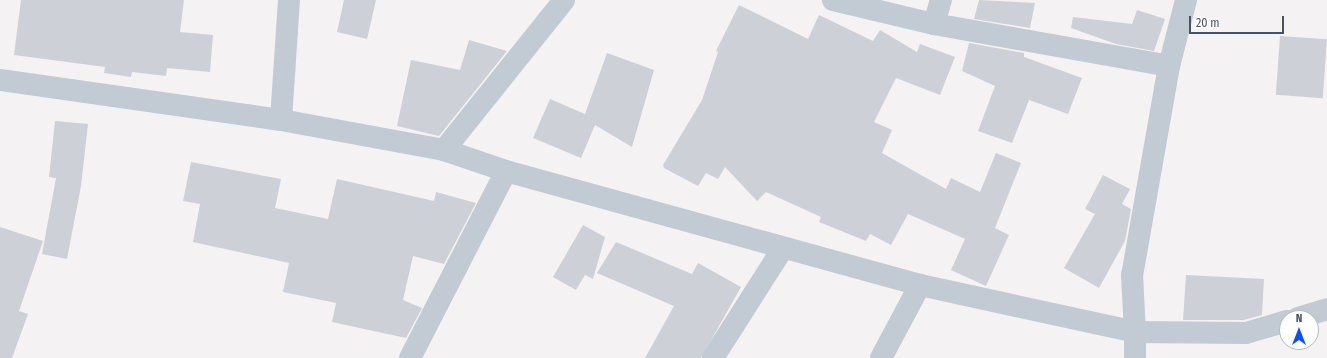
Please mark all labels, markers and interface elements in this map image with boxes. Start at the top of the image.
scale bar [1191,8,1286,34]
text: 20 m [1196,16,1220,30]
north arrow [1279,310,1319,350]
text: N [1296,312,1302,325]

